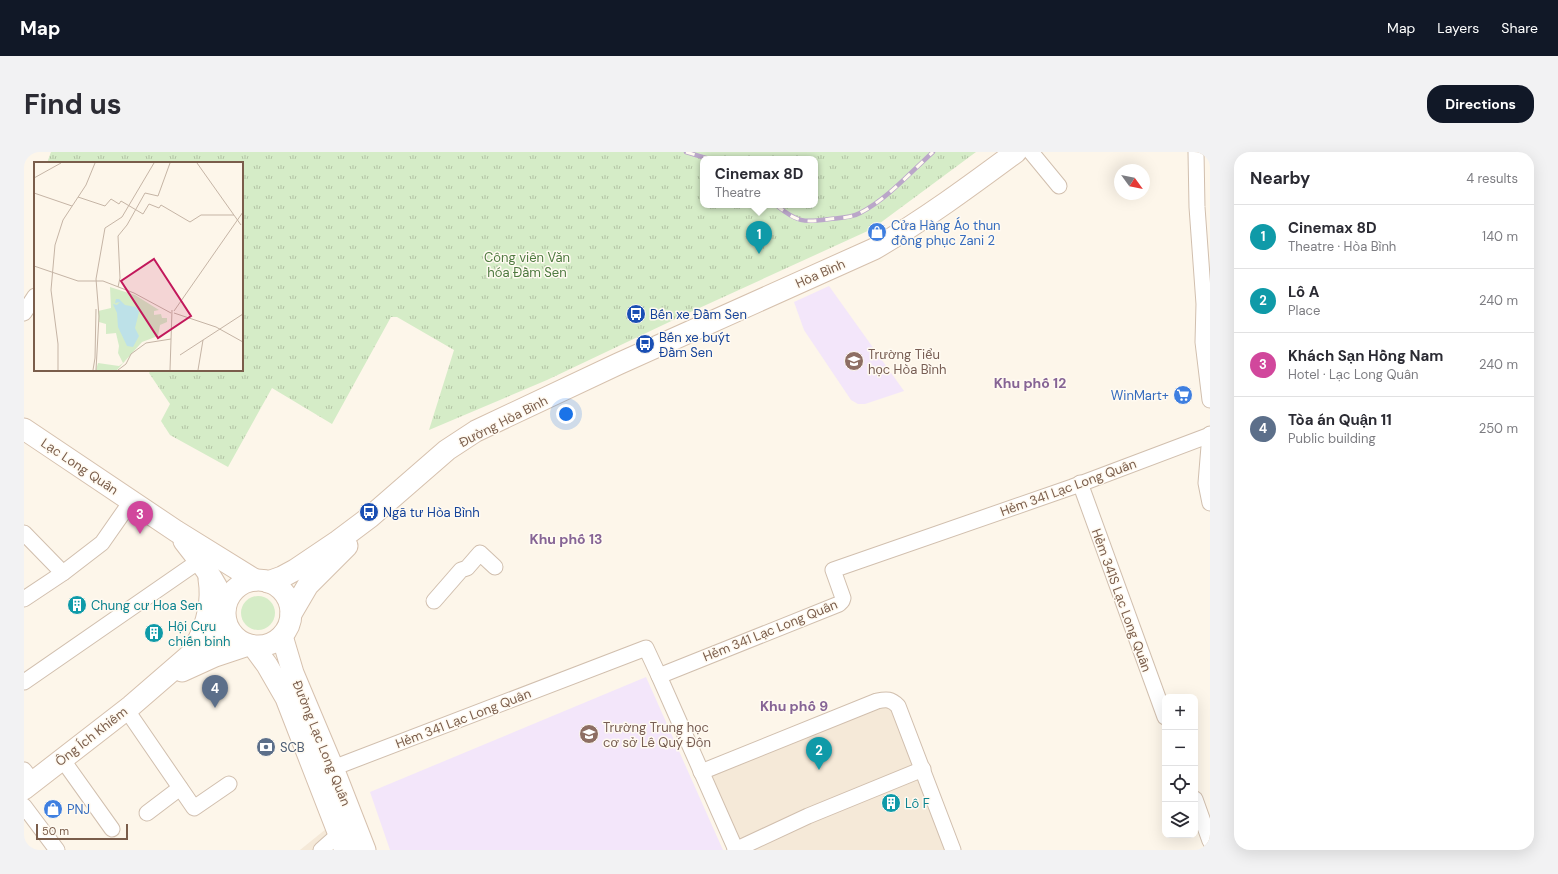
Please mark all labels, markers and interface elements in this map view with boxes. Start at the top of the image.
text: Map [20,16,60,41]
text: Map [1387,19,1415,37]
text: Layers [1437,19,1479,37]
text: Share [1501,19,1538,37]
button: Directions [1427,85,1534,123]
text: Find us [24,86,122,123]
popup [700,156,818,208]
inset map [34,162,243,371]
text: Cinemax 8D [715,164,803,184]
north arrow [1114,164,1150,200]
text: Nearby [1250,167,1310,189]
text: 4 results [1466,170,1518,187]
text: Theatre [715,184,761,201]
place label: Cửa Hàng Áo thun đồng phục Zani 2 [891,216,1001,249]
text: Cinemax 8D [1288,218,1377,238]
pin: 1 [746,221,772,254]
shop icon: Cửa Hàng Áo thun đồng phục Zani 2 [866,221,888,243]
text: 1 [1261,228,1265,245]
text: 140 m [1482,228,1518,245]
text: Theatre · Hòa Bình [1288,238,1396,255]
park label: Công viên Văn hóa Đầm Sen [484,249,570,281]
street label: Hòa Bình [793,255,848,292]
text: Lô A [1288,282,1319,302]
text: 2 [1259,292,1267,309]
text: 240 m [1479,292,1518,309]
text: Place [1288,302,1320,319]
bus stop icon: Bến xe Đầm Sen [625,303,647,325]
place label: Bến xe Đầm Sen [650,306,747,323]
place label: Bến xe buýt Đầm Sen [659,329,730,361]
bus stop icon: Bến xe buýt Đầm Sen [634,333,656,355]
place label: Trường Tiểu học Hòa Bình [868,346,946,378]
text: Khách Sạn Hồng Nam [1288,346,1443,366]
school or university icon: Trường Tiểu học Hòa Bình [843,350,865,372]
text: 3 [1259,356,1267,373]
text: 240 m [1479,356,1518,373]
text: Hotel · Lạc Long Quân [1288,366,1418,383]
district label: Khu phố 12 [994,374,1066,392]
supermarket icon: WinMart+ [1172,384,1194,406]
place label: WinMart+ [1111,387,1169,404]
street label: Đường Hòa Bình [456,392,550,451]
your location [556,404,576,424]
text: Tòa án Quận 11 [1288,410,1392,430]
text: 4 [1259,420,1267,437]
text: 250 m [1479,420,1518,437]
text: Public building [1288,430,1376,447]
street label: Lạc Long Quân [38,434,122,498]
street label: Hẻm 341 Lạc Long Quân [998,455,1139,520]
pin: 3 [127,501,153,534]
bus stop icon: Ngã tư Hòa Bình [358,501,380,523]
place label: Ngã tư Hòa Bình [383,504,480,521]
street label: Hẻm 341S Lạc Long Quân [1088,526,1155,674]
district label: Khu phố 13 [530,530,602,548]
building icon: Chung cư Hoa Sen [66,594,88,616]
street label: Hẻm 341 Lạc Long Quân [700,596,840,665]
place label: Chung cư Hoa Sen [91,597,203,614]
place label: Hội Cựu chiến binh [168,618,231,650]
building icon: Hội Cựu chiến binh [143,622,165,644]
pin: 4 [202,675,228,708]
street label: Đường Lạc Long Quân [289,678,355,809]
street label: Hẻm 341 Lạc Long Quân [393,685,533,752]
map controls [1162,694,1198,838]
button: + [1162,694,1198,730]
district label: Khu phố 9 [760,697,828,715]
street label: Ông Ích Khiêm [51,702,131,770]
place label: Trường Trung học cơ sở Lê Quý Đôn [603,719,711,751]
school or university icon: Trường Trung học cơ sở Lê Quý Đôn [578,723,600,745]
button: − [1162,730,1198,766]
bank icon: SCB [255,736,277,758]
pin: 2 [806,737,832,770]
place label: SCB [280,739,305,756]
button: locate [1162,766,1198,802]
building icon: Lô F [880,792,902,814]
place label: Lô F [905,795,930,812]
shop icon: PNJ [42,798,64,820]
place label: PNJ [67,801,90,818]
button: layers [1162,802,1198,838]
scale bar [36,822,128,841]
text: 50 m [42,824,69,838]

